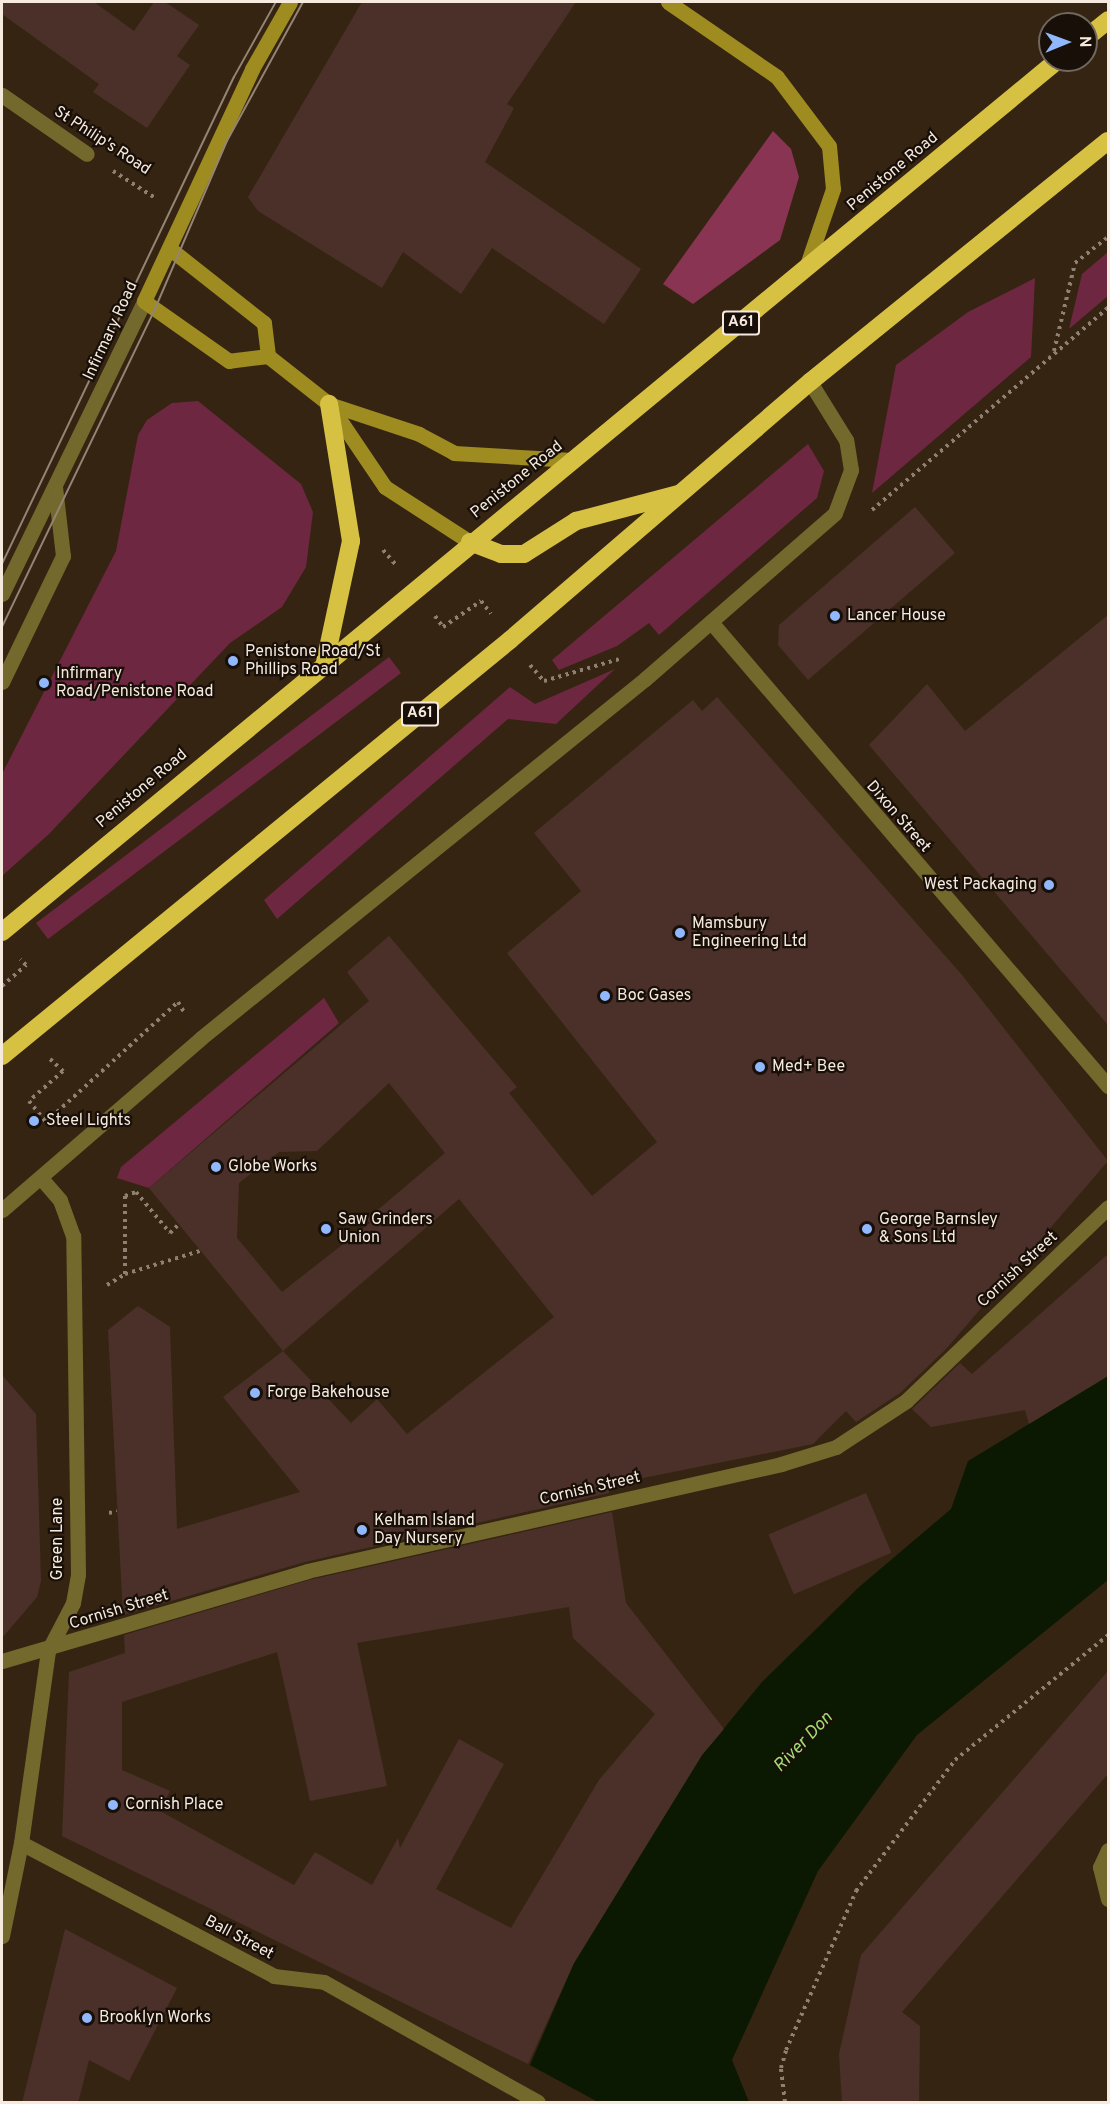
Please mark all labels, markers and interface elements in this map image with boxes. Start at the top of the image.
north arrow [1038,12,1098,72]
text: N [1074,36,1094,48]
street label: St Philip's Road [50,103,154,179]
street label: Penistone Road [844,128,942,216]
street label: Infirmary Road [80,278,142,384]
road number: A61 [722,311,760,335]
street label: Penistone Road [467,437,567,523]
place label: Lancer House [847,606,946,626]
marker: Lancer House [828,609,842,623]
place label: Penistone Road/St Phillips Road [245,642,381,680]
marker: Penistone Road/St Phillips Road [226,654,240,668]
place label: Infirmary Road/Penistone Road [56,664,214,702]
marker: Infirmary Road/Penistone Road [37,676,51,690]
road number: A61 [400,702,440,726]
street label: Penistone Road [93,745,191,833]
street label: Dixon Street [862,777,934,857]
place label: West Packaging [924,875,1037,895]
marker: West Packaging [1042,878,1056,892]
place label: Mamsbury Engineering Ltd [692,914,807,952]
marker: Mamsbury Engineering Ltd [673,926,687,940]
place label: Boc Gases [617,986,691,1006]
marker: Boc Gases [598,989,612,1003]
place label: Med+ Bee [772,1057,845,1077]
marker: Med+ Bee [753,1060,767,1074]
place label: Steel Lights [46,1111,131,1131]
marker: Steel Lights [27,1114,41,1128]
place label: Globe Works [228,1157,318,1177]
marker: Globe Works [209,1160,223,1174]
place label: Saw Grinders Union [338,1210,433,1248]
place label: George Barnsley & Sons Ltd [879,1210,998,1248]
marker: Saw Grinders Union [319,1222,333,1236]
marker: George Barnsley & Sons Ltd [860,1222,874,1236]
street label: Cornish Street [974,1228,1062,1312]
place label: Forge Bakehouse [267,1383,389,1403]
marker: Forge Bakehouse [248,1386,262,1400]
street label: Cornish Street [538,1468,642,1510]
street label: Green Lane [48,1498,68,1580]
place label: Kelham Island Day Nursery [374,1511,475,1549]
marker: Kelham Island Day Nursery [355,1523,369,1537]
street label: Cornish Street [67,1586,171,1634]
water label: River Don [770,1708,838,1778]
place label: Cornish Place [125,1795,223,1815]
marker: Cornish Place [106,1798,120,1812]
street label: Ball Street [201,1912,277,1964]
place label: Brooklyn Works [99,2008,211,2028]
marker: Brooklyn Works [80,2011,94,2025]

